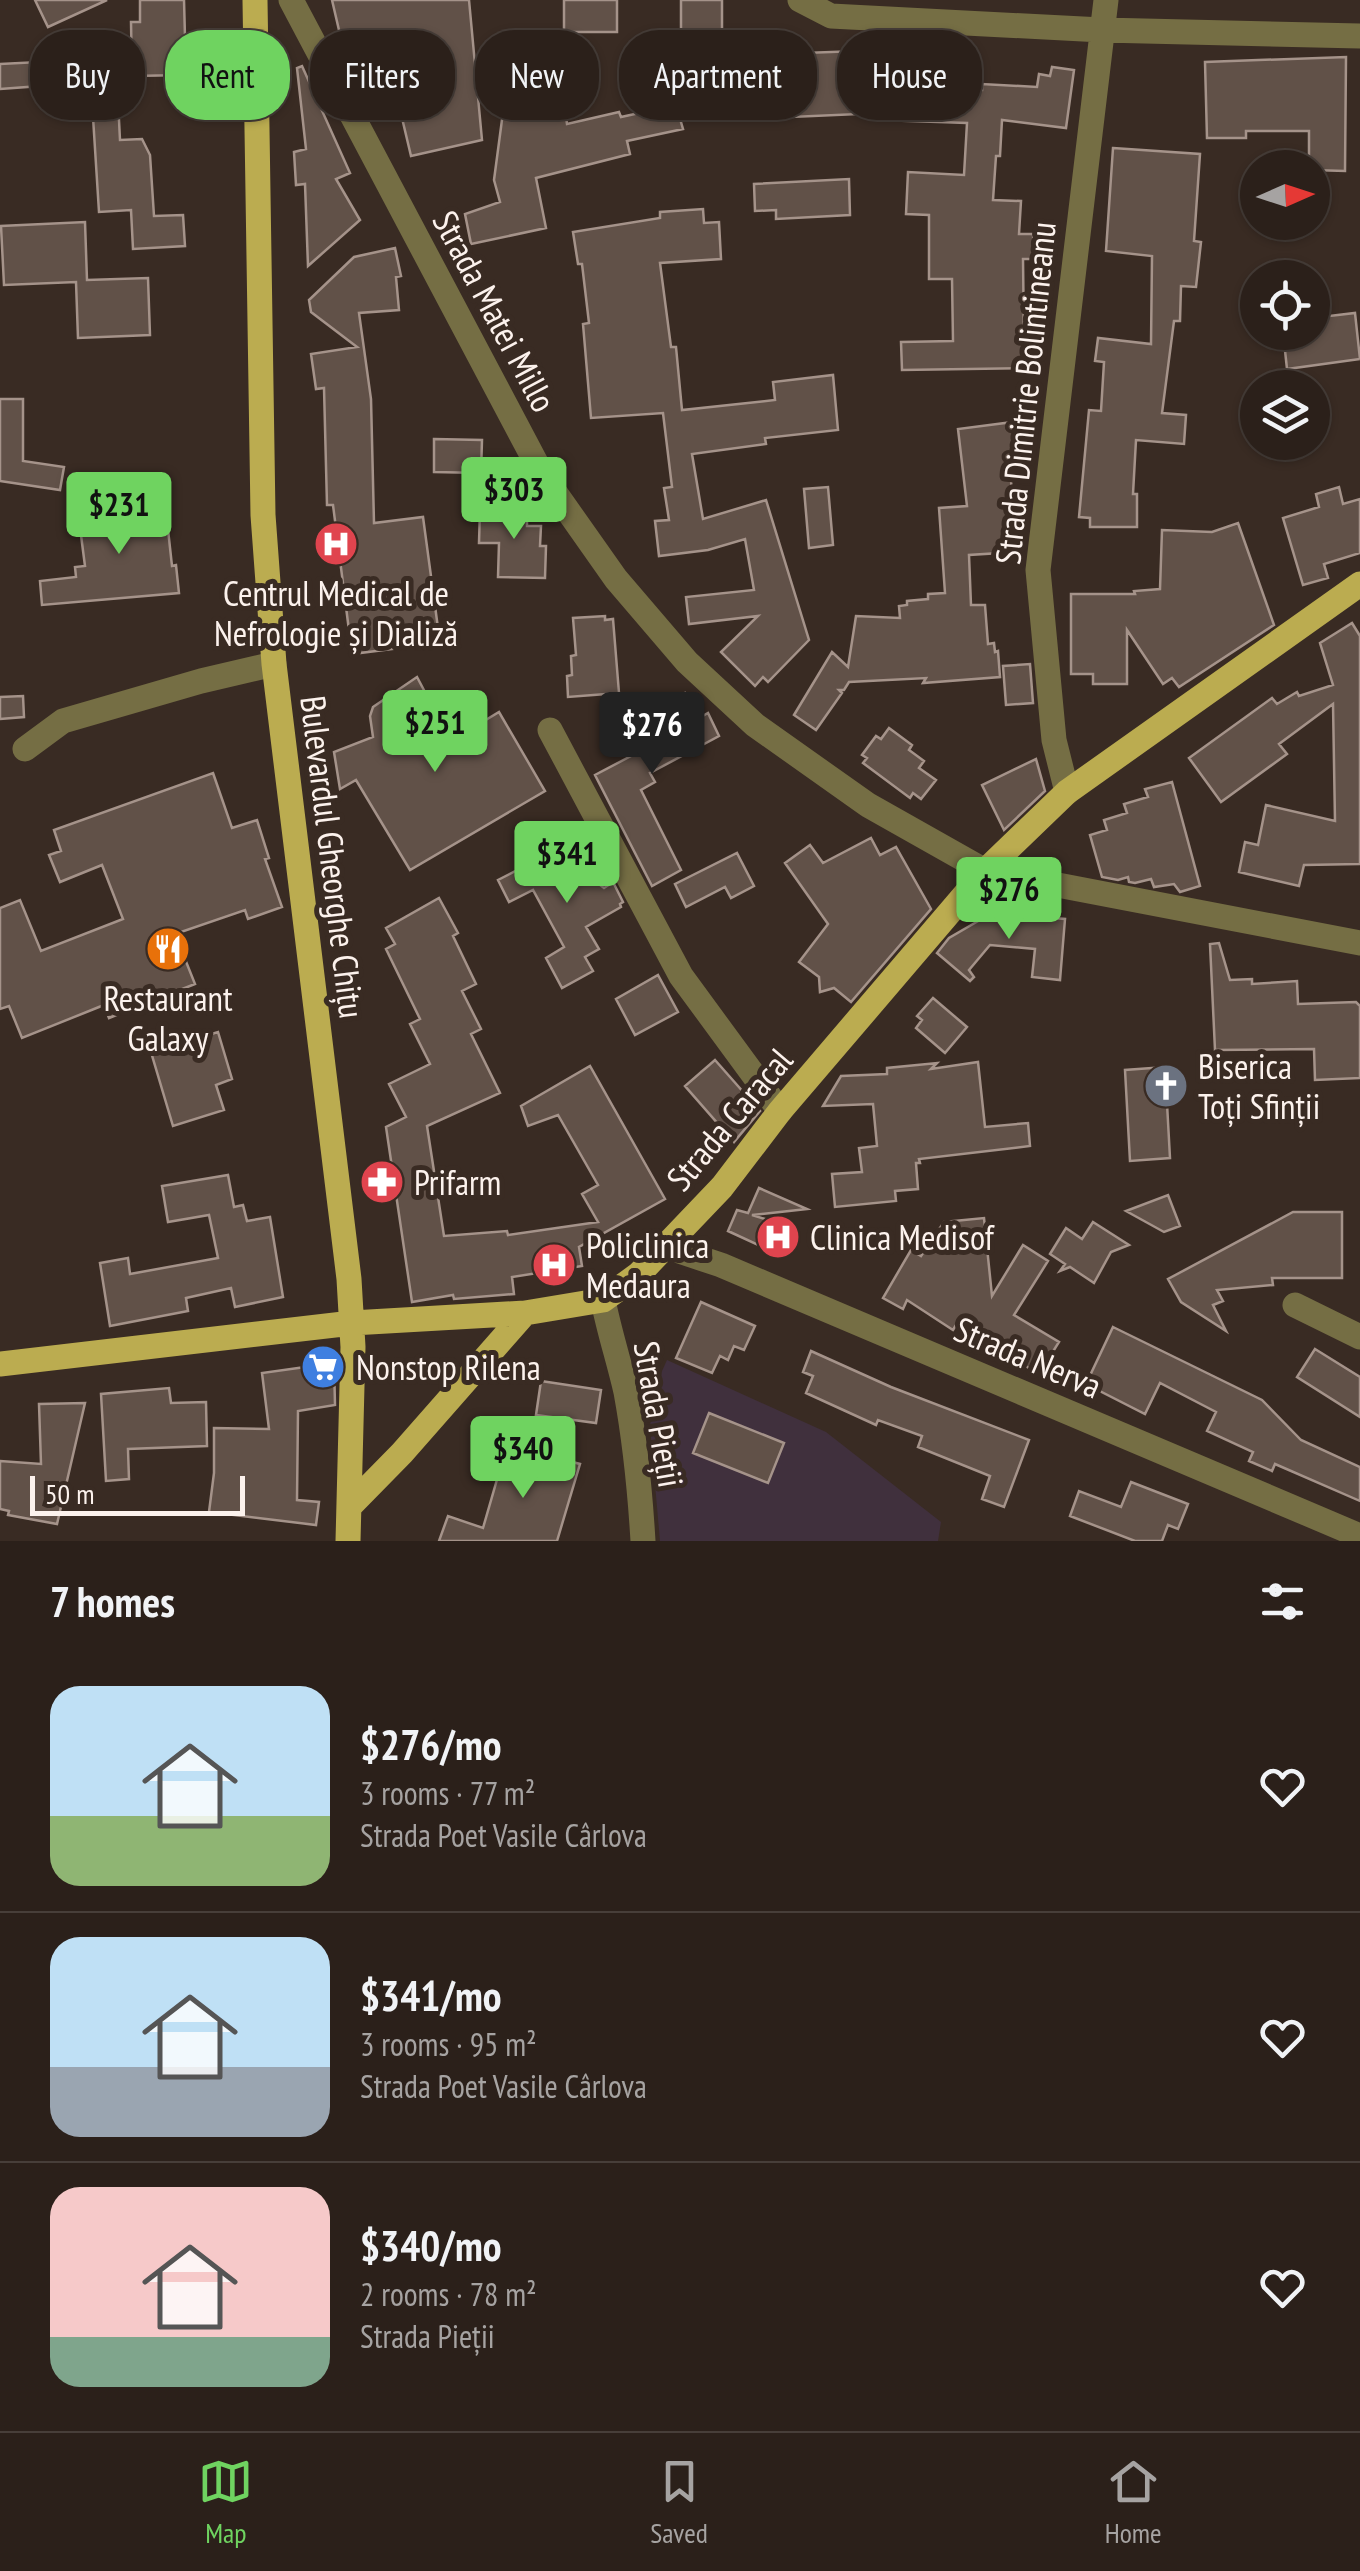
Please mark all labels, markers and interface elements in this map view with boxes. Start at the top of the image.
chip: Buy [30,30,145,120]
chip: Rent [165,30,290,120]
chip: Filters [310,30,455,120]
chip: New [475,30,599,120]
chip: Apartment [619,30,817,120]
chip: House [837,30,982,120]
north arrow [1240,150,1330,240]
map controls [1240,150,1330,460]
street label: Strada Matei Millo [423,203,567,419]
street label: Strada Dimitrie Bolintineanu [984,219,1066,567]
button: locate [1240,260,1330,350]
button: layers [1240,370,1330,460]
pin: $303 [455,457,573,542]
text: $303 [483,468,545,510]
pin: $231 [60,472,178,557]
text: $231 [88,483,150,525]
hospital icon: Centrul Medical de Nefrologie și Dializă [313,521,359,567]
place label: Centrul Medical de Nefrologie și Dializă [214,570,458,656]
pin: $251 [376,690,494,775]
pin: $276 [593,692,711,777]
street label: Bulevardul Gheorghe Chițu [290,693,376,1021]
text: $251 [404,701,466,743]
text: $276 [621,703,683,745]
pin: $341 [508,821,626,906]
text: $341 [536,832,598,874]
pin: $276 [950,857,1068,942]
text: $276 [978,868,1040,910]
restaurant icon: Restaurant Galaxy [145,926,191,972]
place label: Restaurant Galaxy [103,975,233,1061]
street label: Strada Caracal [656,1038,802,1200]
place label: Biserica Toți Sfinții [1198,1043,1320,1129]
church icon: Biserica Toți Sfinții [1143,1063,1189,1109]
pharmacy icon: Prifarm [359,1159,405,1205]
place label: Prifarm [414,1159,501,1205]
hospital icon: Clinica Medisof [755,1214,801,1260]
place label: Clinica Medisof [810,1214,996,1260]
place label: Policlinica Medaura [586,1222,709,1308]
hospital icon: Policlinica Medaura [531,1242,577,1288]
street label: Strada Nerva [948,1306,1108,1408]
street label: Strada Pieții [624,1337,694,1491]
supermarket icon: Nonstop Rilena [300,1344,346,1390]
place label: Nonstop Rilena [356,1344,541,1390]
pin: $340 [464,1416,582,1501]
text: $340 [492,1427,554,1469]
scale bar [30,1471,245,1516]
text: 50 m [45,1475,94,1512]
text: 7 homes [50,1574,175,1629]
icon: filters [1255,1574,1310,1629]
text: $276/mo [360,1717,502,1772]
icon: home [130,1726,250,1846]
icon: heart [1255,1759,1310,1814]
text: 3 rooms · 77 m² [360,1772,535,1814]
text: Strada Poet Vasile Cârlova [360,1814,647,1856]
text: $341/mo [360,1968,502,2023]
icon: home [130,1977,250,2097]
icon: heart [1255,2010,1310,2065]
text: 3 rooms · 95 m² [360,2023,537,2065]
text: Strada Poet Vasile Cârlova [360,2065,647,2107]
text: $340/mo [360,2218,502,2273]
icon: home [130,2227,250,2347]
icon: heart [1255,2260,1310,2315]
text: 2 rooms · 78 m² [360,2273,537,2315]
text: Strada Pieții [360,2315,495,2357]
tab: Map [198,2454,253,2551]
tab: Saved [650,2454,708,2551]
tab: Home [1105,2454,1162,2551]

